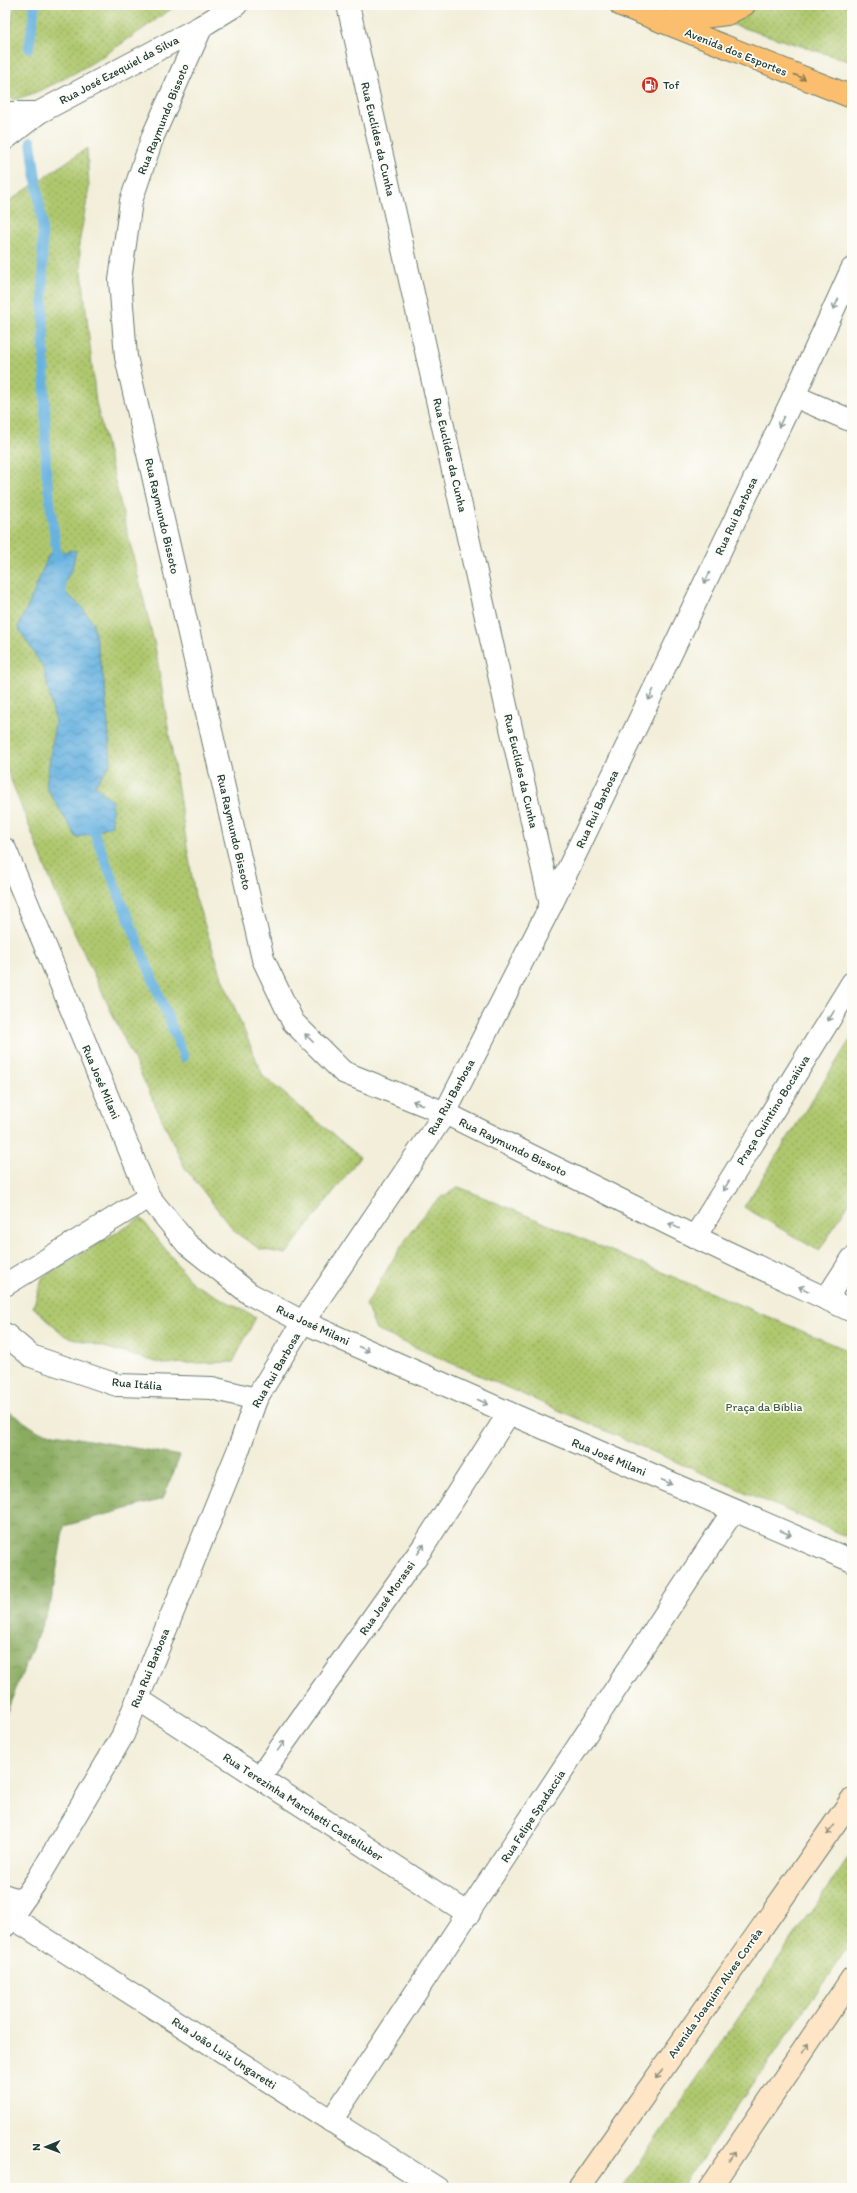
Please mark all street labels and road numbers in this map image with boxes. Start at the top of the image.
street label: Avenida dos Esportes [683,25,789,79]
street label: Rua José Ezequiel da Silva [57,32,182,107]
street label: Rua Raymundo Bissoto [134,61,192,177]
street label: Rua Euclides da Cunha [358,80,398,198]
street label: Rua Euclides da Cunha [430,396,470,514]
street label: Rua Raymundo Bissoto [142,457,182,575]
street label: Rua Rui Barbosa [712,474,761,557]
street label: Rua Euclides da Cunha [501,712,541,830]
street label: Rua Rui Barbosa [573,767,622,850]
street label: Rua Raymundo Bissoto [214,773,254,891]
street label: Rua José Milani [79,1043,123,1121]
street label: Praça Quintino Bocaiúva [733,1052,813,1168]
street label: Rua Rui Barbosa [424,1056,478,1138]
street label: Rua Raymundo Bissoto [457,1115,569,1179]
street label: Rua José Milani [274,1302,352,1348]
street label: Rua Rui Barbosa [249,1329,304,1410]
street label: Rua Itália [111,1375,163,1393]
street label: Rua José Milani [570,1435,648,1479]
street label: Rua José Morassi [356,1558,418,1638]
street label: Rua Rui Barbosa [128,1625,173,1710]
street label: Rua Terezinha Marchetti Castelluber [220,1750,386,1864]
street label: Rua Felipe Spadaccia [498,1766,569,1865]
street label: Avenida Joaquim Alves Corrêa [665,1925,766,2061]
street label: Rua João Luiz Ungaretti [169,2014,279,2092]

